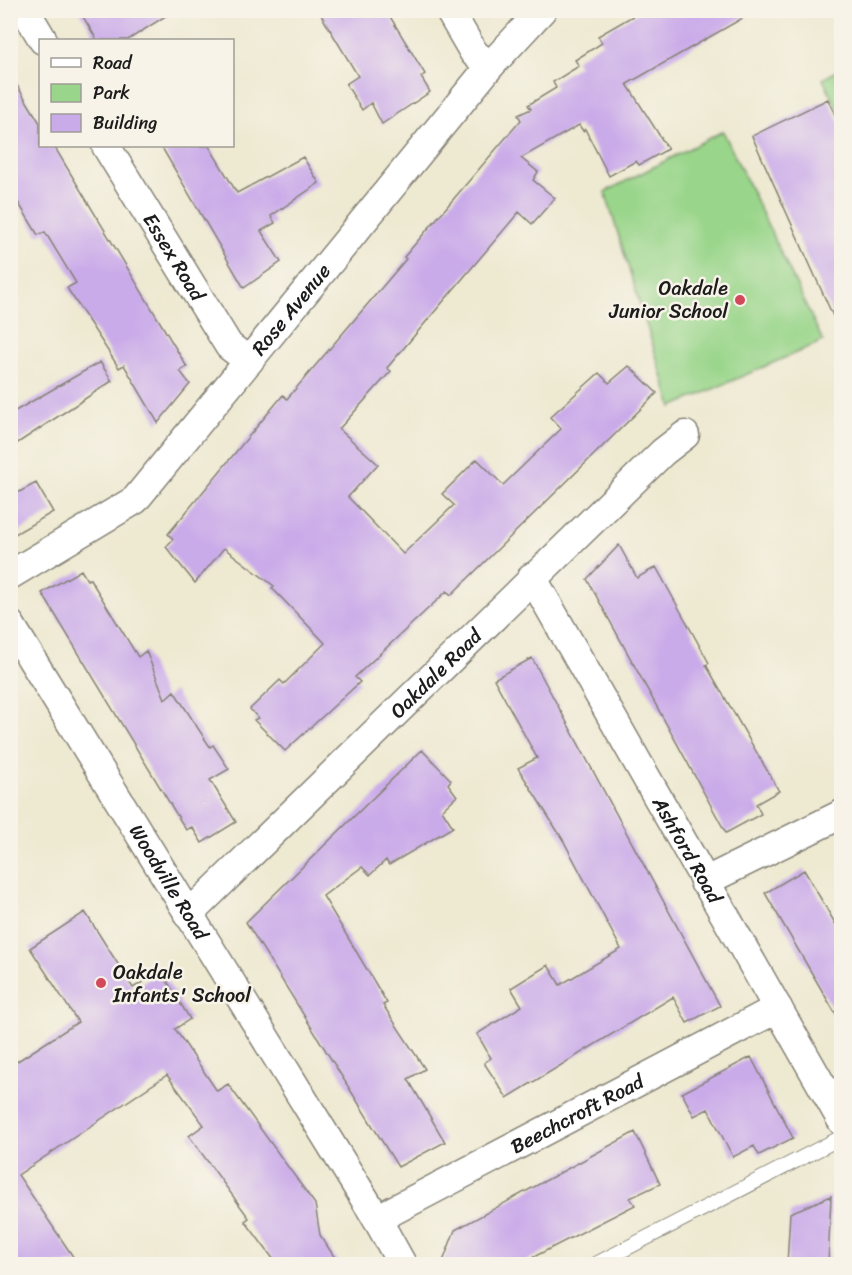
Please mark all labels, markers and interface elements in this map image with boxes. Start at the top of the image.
legend [39,39,234,147]
text: Road [93,47,133,79]
text: Park [93,77,130,109]
text: Building [93,107,157,139]
street label: Essex Road [133,206,215,309]
street label: Rose Avenue [242,255,340,363]
place label: Oakdale Junior School [608,271,729,329]
marker: Oakdale Junior School [733,293,747,307]
street label: Oakdale Road [381,619,491,727]
street label: Ashford Road [642,789,733,911]
street label: Woodville Road [120,817,219,948]
place label: Oakdale Infants' School [112,955,252,1013]
marker: Oakdale Infants' School [94,976,108,990]
street label: Beechcroft Road [504,1063,651,1163]

